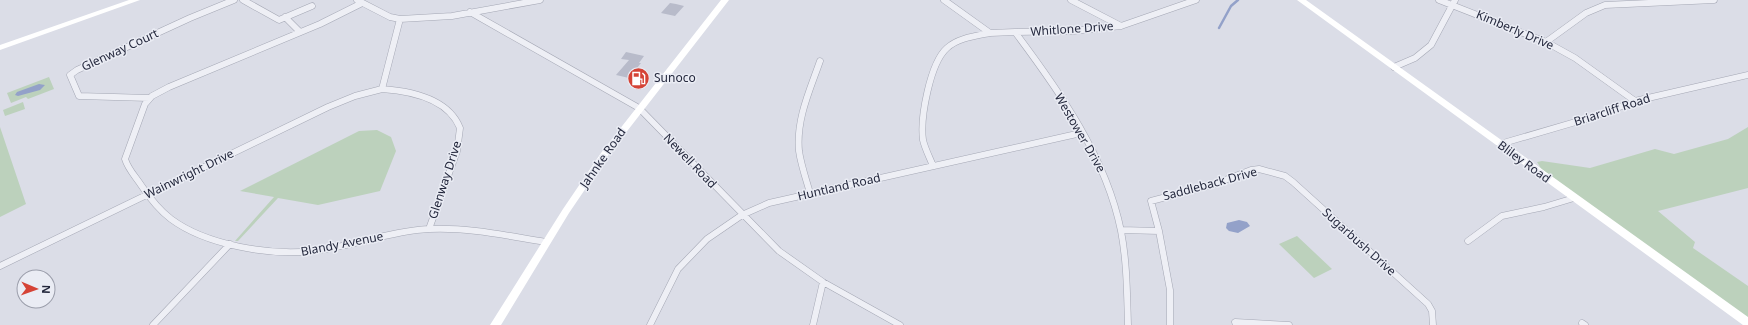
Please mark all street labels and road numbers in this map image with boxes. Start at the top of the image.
street label: Kimberly Drive [1474,6,1557,54]
street label: Whitlone Drive [1030,17,1114,40]
street label: Glenway Court [79,24,162,75]
street label: Briarcliff Road [1571,89,1652,130]
street label: Westower Drive [1051,90,1110,176]
street label: Jahnke Road [575,124,630,192]
street label: Newell Road [660,130,721,192]
street label: Bliley Road [1494,137,1554,187]
street label: Glenway Drive [424,138,465,221]
street label: Wainwright Drive [141,144,237,203]
street label: Saddleback Drive [1161,163,1259,204]
street label: Huntland Road [796,169,882,204]
street label: Sugarbush Drive [1319,204,1400,279]
street label: Blandy Avenue [299,227,385,260]

